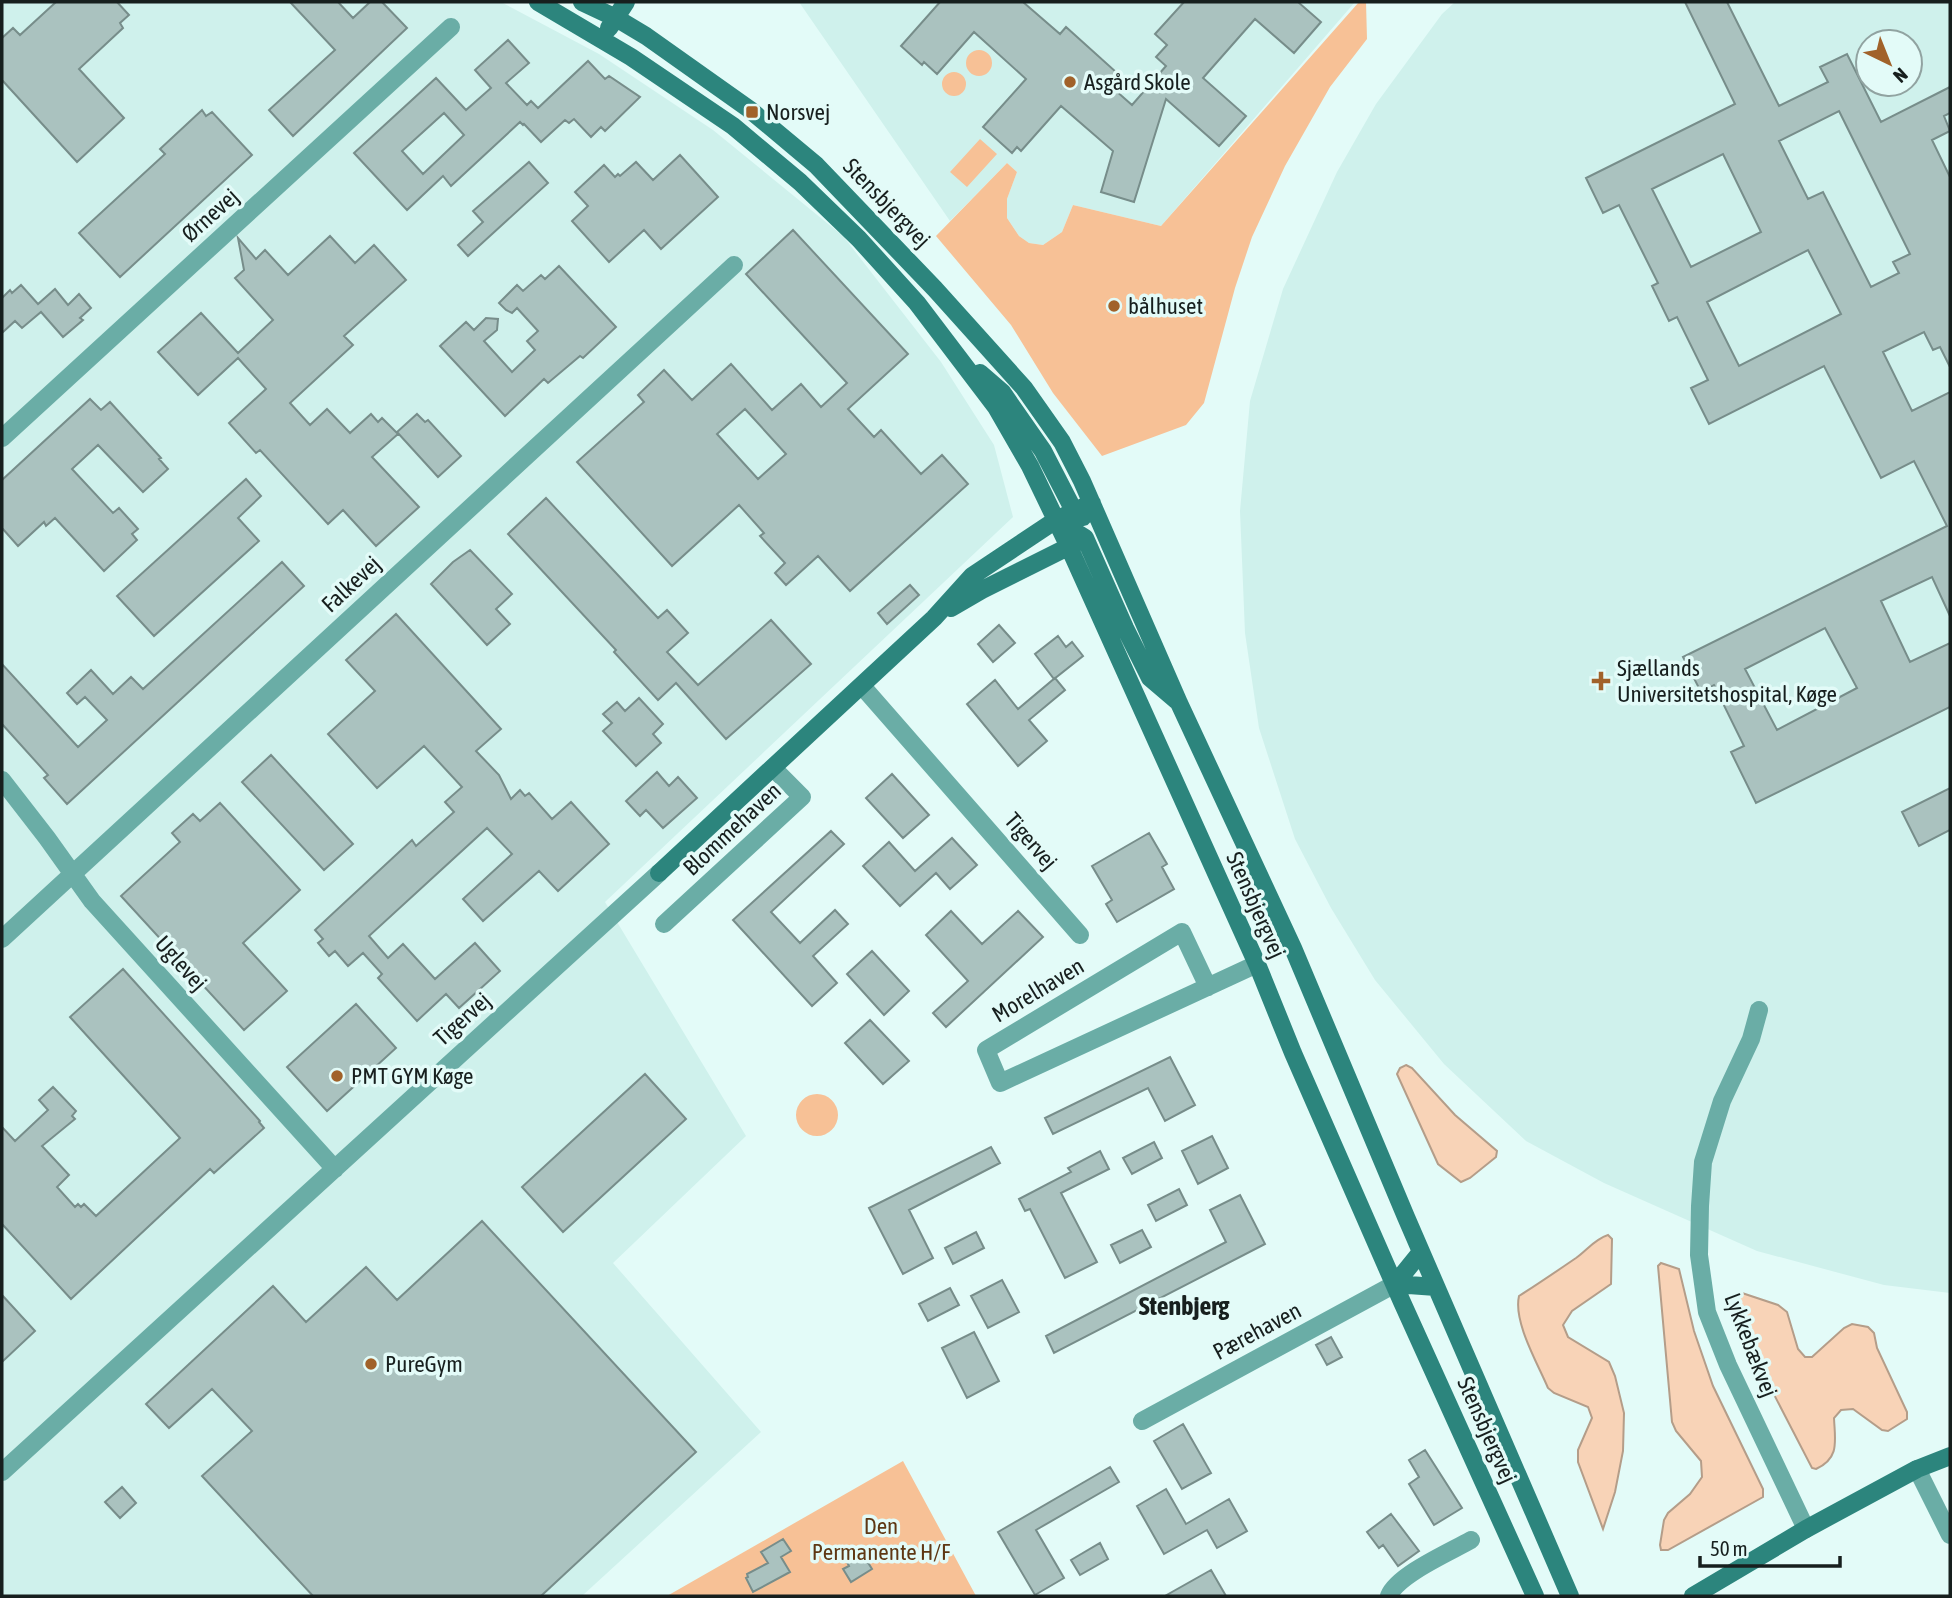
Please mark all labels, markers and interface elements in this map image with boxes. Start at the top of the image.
north arrow [1854,28,1924,98]
text: N [1889,64,1912,87]
place label: Asgård Skole [1084,69,1191,95]
marker: Asgård Skole [1062,74,1078,90]
place label: Norsvej [766,99,830,125]
marker: Norsvej [744,104,760,120]
street label: Stensbjergvej [838,153,936,253]
street label: Ørnevej [177,183,243,247]
place label: bålhuset [1128,293,1203,319]
marker: bålhuset [1106,298,1122,314]
street label: Falkevej [316,550,386,618]
place label: Sjællands Universitetshospital, Køge [1617,655,1837,707]
marker: Sjællands Universitetshospital, Køge [1591,671,1611,691]
street label: Blommehaven [678,777,786,881]
street label: Tigervej [999,807,1063,875]
street label: Stensbjergvej [1221,848,1291,962]
street label: Uglevej [150,930,212,996]
street label: Morelhaven [987,953,1089,1027]
street label: Tigervej [429,987,495,1051]
place label: PMT GYM Køge [351,1063,473,1089]
marker: PMT GYM Køge [329,1068,345,1084]
street label: Lykkebækvej [1719,1290,1783,1400]
district label: Stenbjerg [1139,1291,1230,1321]
street label: Pærehaven [1209,1297,1305,1365]
place label: PureGym [385,1351,463,1377]
marker: PureGym [363,1356,379,1372]
street label: Stensbjergvej [1452,1373,1522,1487]
park label: Den Permanente H/F [812,1513,951,1565]
scale bar [1700,1524,1840,1568]
text: 50 m [1710,1536,1748,1560]

